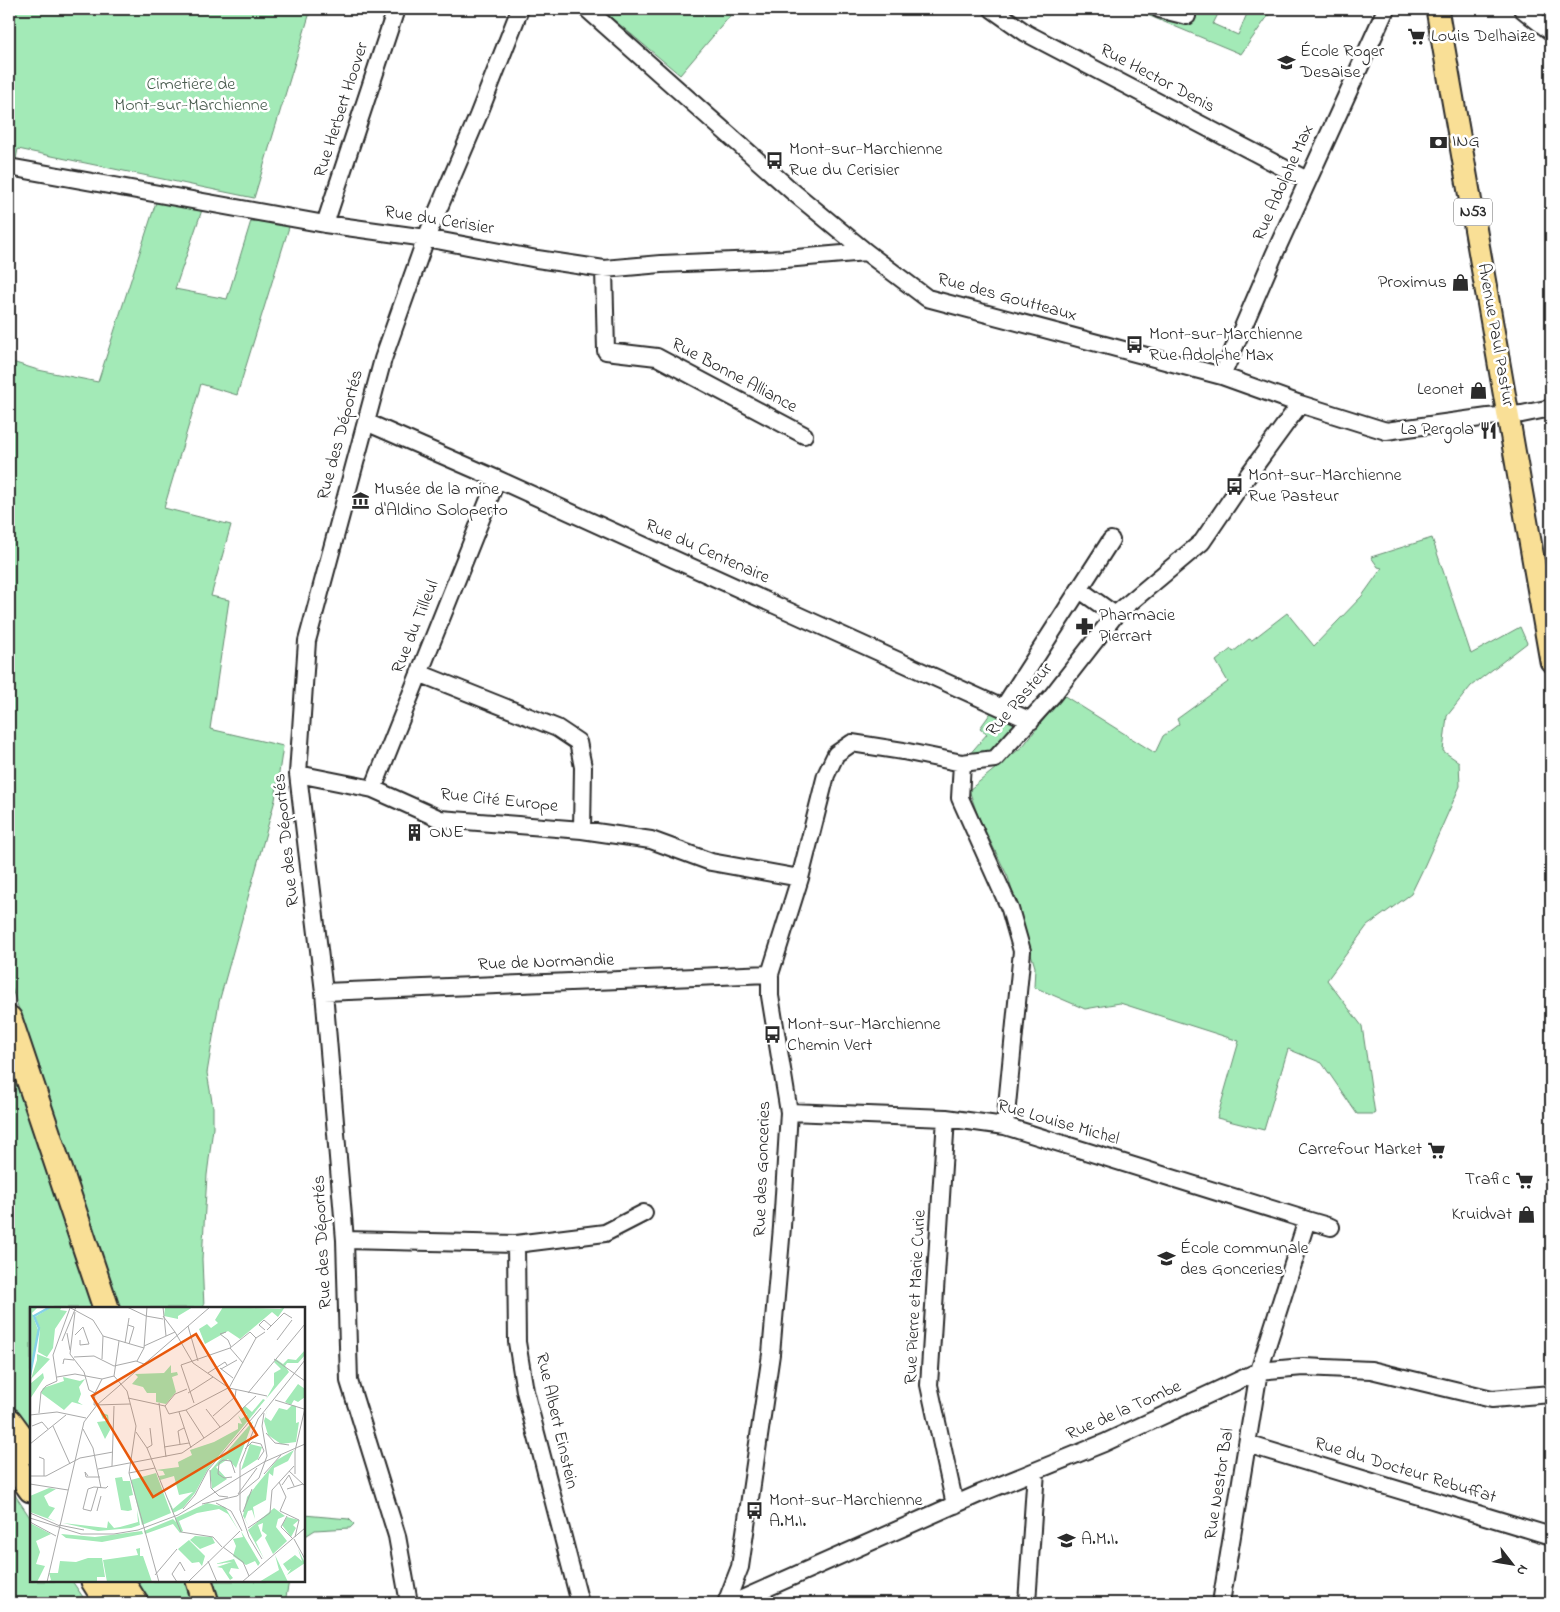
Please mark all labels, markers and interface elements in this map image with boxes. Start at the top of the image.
place label: Louis Delhaize [1431,24,1537,50]
supermarket icon: Louis Delhaize [1407,27,1427,47]
street label: Rue Hector Denis [1095,38,1219,120]
street label: Rue Herbert Hoover [308,39,376,181]
place label: École Roger Desaise [1299,39,1385,86]
school or university icon: École Roger Desaise [1276,52,1296,72]
park label: Cimetière de Mont-sur-Marchienne [114,72,269,119]
street label: Rue Adolphe Max [1247,121,1321,245]
place label: ING [1452,129,1480,155]
bank icon: ING [1428,132,1448,152]
place label: Mont-sur-Marchienne Rue du Cerisier [789,137,944,184]
bus stop icon: Mont-sur-Marchienne Rue du Cerisier [765,150,785,170]
road number: N53 [1454,198,1492,226]
street label: Rue du Cerisier [382,200,496,243]
street label: Avenue Paul Pastur [1470,261,1520,409]
street label: Rue des Goutteaux [934,267,1080,329]
place label: Proximus [1378,270,1447,296]
shop icon: Proximus [1451,273,1471,293]
place label: Mont-sur-Marchienne Rue Adolphe Max [1149,322,1304,369]
street label: Rue Bonne Alliance [666,332,803,421]
bus stop icon: Mont-sur-Marchienne Rue Adolphe Max [1125,335,1145,355]
street label: Rue des Déportés [311,367,371,503]
place label: Leonet [1417,377,1464,403]
shop icon: Leonet [1468,380,1488,400]
place label: La Pergola [1400,417,1474,444]
restaurant icon: La Pergola [1478,420,1498,440]
place label: Mont-sur-Marchienne Rue Pasteur [1248,463,1403,510]
bus stop icon: Mont-sur-Marchienne Rue Pasteur [1224,476,1244,496]
place label: Musée de la mine d'Aldino Soloperto [374,477,508,524]
museum icon: Musée de la mine d'Aldino Soloperto [350,490,370,510]
street label: Rue du Centenaire [640,513,774,592]
street label: Rue du Tilleul [385,576,447,678]
place label: Pharmacie Pierrart [1099,603,1176,650]
pharmacy icon: Pharmacie Pierrart [1075,616,1095,636]
street label: Rue Pasteur [980,657,1060,743]
street label: Rue des Déportés [267,772,307,908]
street label: Rue Cité Europe [439,782,560,820]
place label: ONE [429,820,464,846]
building icon: ONE [405,823,425,843]
street label: Rue de Normandie [477,948,616,978]
place label: Mont-sur-Marchienne Chemin Vert [787,1012,942,1059]
bus stop icon: Mont-sur-Marchienne Chemin Vert [763,1025,783,1045]
street label: Rue Louise Michel [994,1093,1122,1153]
street label: Rue des Gonceries [748,1100,778,1238]
place label: Carrefour Market [1298,1137,1422,1163]
supermarket icon: Carrefour Market [1426,1140,1446,1160]
place label: Trafic [1465,1167,1510,1193]
supermarket icon: Trafic [1514,1170,1534,1190]
street label: Rue des Déportés [307,1174,339,1310]
place label: Kruidvat [1451,1202,1512,1228]
shop icon: Kruidvat [1516,1205,1536,1225]
street label: Rue Pierre et Marie Curie [898,1208,934,1385]
place label: École communale des Gonceries [1180,1236,1309,1283]
school or university icon: École communale des Gonceries [1156,1249,1176,1269]
inset map [30,1307,305,1582]
street label: Rue Albert Einstein [528,1350,584,1492]
street label: Rue de la Tombe [1062,1374,1186,1448]
street label: Rue Nestor Bal [1198,1426,1242,1542]
street label: Rue du Docteur Rebuffat [1311,1431,1499,1511]
place label: Mont-sur-Marchienne A.M.I. [769,1488,924,1535]
bus stop icon: Mont-sur-Marchienne A.M.I. [745,1501,765,1521]
place label: A.M.I. [1081,1527,1119,1553]
school or university icon: A.M.I. [1057,1530,1077,1550]
north arrow [1488,1540,1538,1590]
text: N [1510,1560,1533,1579]

